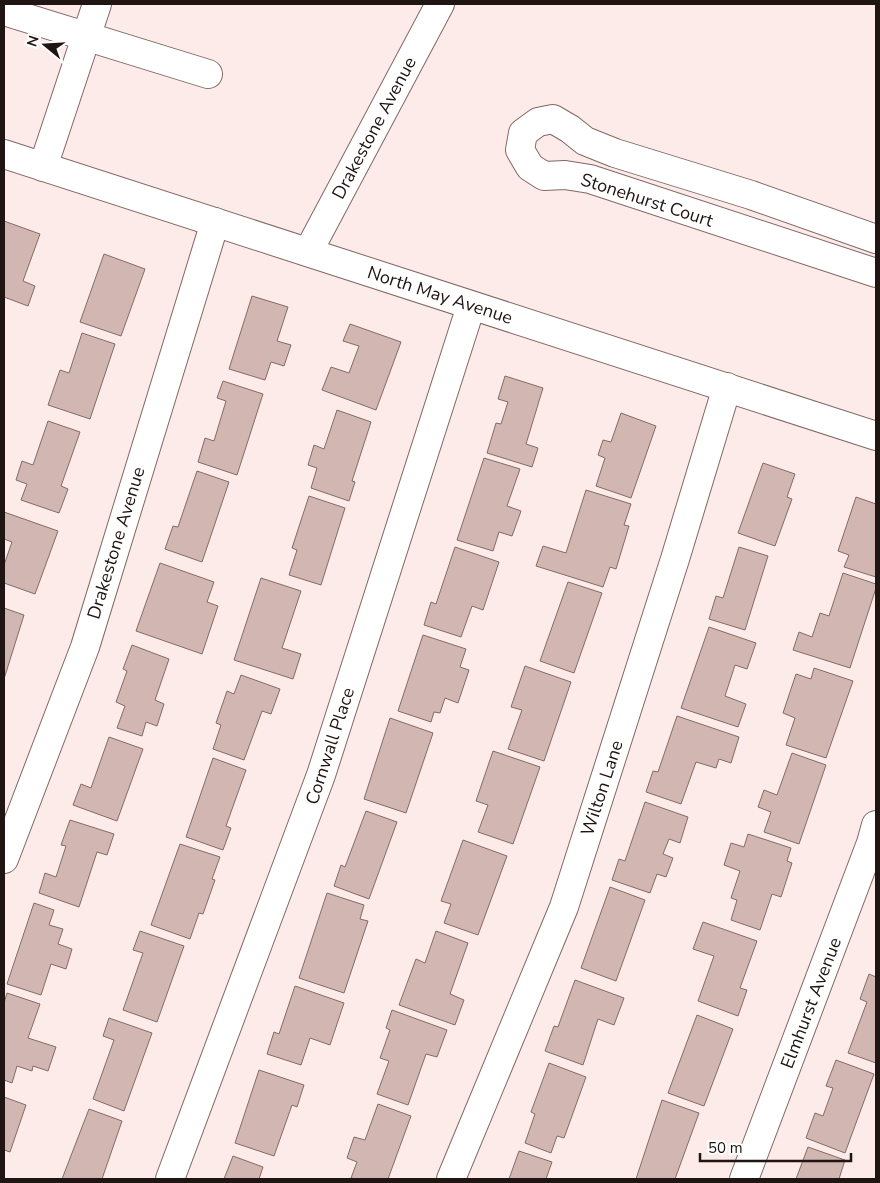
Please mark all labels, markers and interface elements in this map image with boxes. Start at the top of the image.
north arrow [20,20,70,70]
text: N [22,33,44,49]
street label: Drakestone Avenue [326,53,422,203]
street label: Stonehurst Court [578,167,717,233]
street label: North May Avenue [364,260,516,330]
street label: Drakestone Avenue [81,464,151,622]
street label: Cornwall Place [300,684,360,808]
street label: Wilton Lane [575,737,629,839]
street label: Elmhurst Avenue [775,934,847,1072]
scale bar [700,1130,851,1162]
text: 50 m [708,1138,743,1158]

